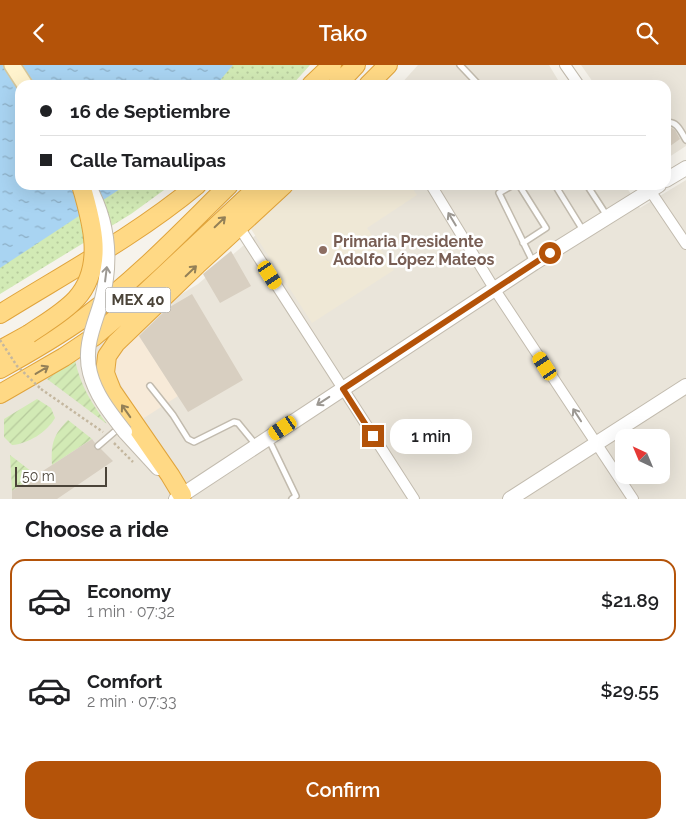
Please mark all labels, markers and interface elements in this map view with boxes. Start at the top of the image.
icon: back [25,19,53,47]
icon: search [633,19,661,47]
text: Tako [319,20,367,46]
text: 16 de Septiembre [70,100,230,122]
text: Calle Tamaulipas [70,149,226,171]
one-way arrow [446,212,456,226]
one-way arrow [214,216,226,228]
place label: Primaria Presidente Adolfo López Mateos [333,232,494,269]
route start [539,242,561,264]
marker: Primaria Presidente Adolfo López Mateos [317,244,329,256]
car [255,258,284,292]
one-way arrow [184,265,197,277]
one-way arrow [101,266,111,282]
road number: MEX 40 [106,287,170,313]
car [530,349,559,383]
one-way arrow [35,365,49,375]
one-way arrow [317,396,331,406]
one-way arrow [121,404,131,418]
one-way arrow [572,408,582,422]
car [266,413,299,443]
callout: 1 min [390,419,473,453]
route end [362,425,384,447]
text: 1 min [411,427,451,446]
north arrow [615,429,670,484]
map controls [615,429,670,484]
scale bar [15,464,108,487]
text: 50 m [22,468,55,484]
text: Choose a ride [25,516,169,542]
icon: car [27,578,72,623]
text: Economy [87,580,171,602]
text: $21.89 [601,589,659,611]
text: 1 min · 07:32 [87,602,175,621]
icon: car [27,668,72,713]
text: Comfort [87,670,162,692]
text: $29.55 [600,679,659,701]
text: 2 min · 07:33 [87,692,176,711]
button: Confirm [25,761,661,819]

